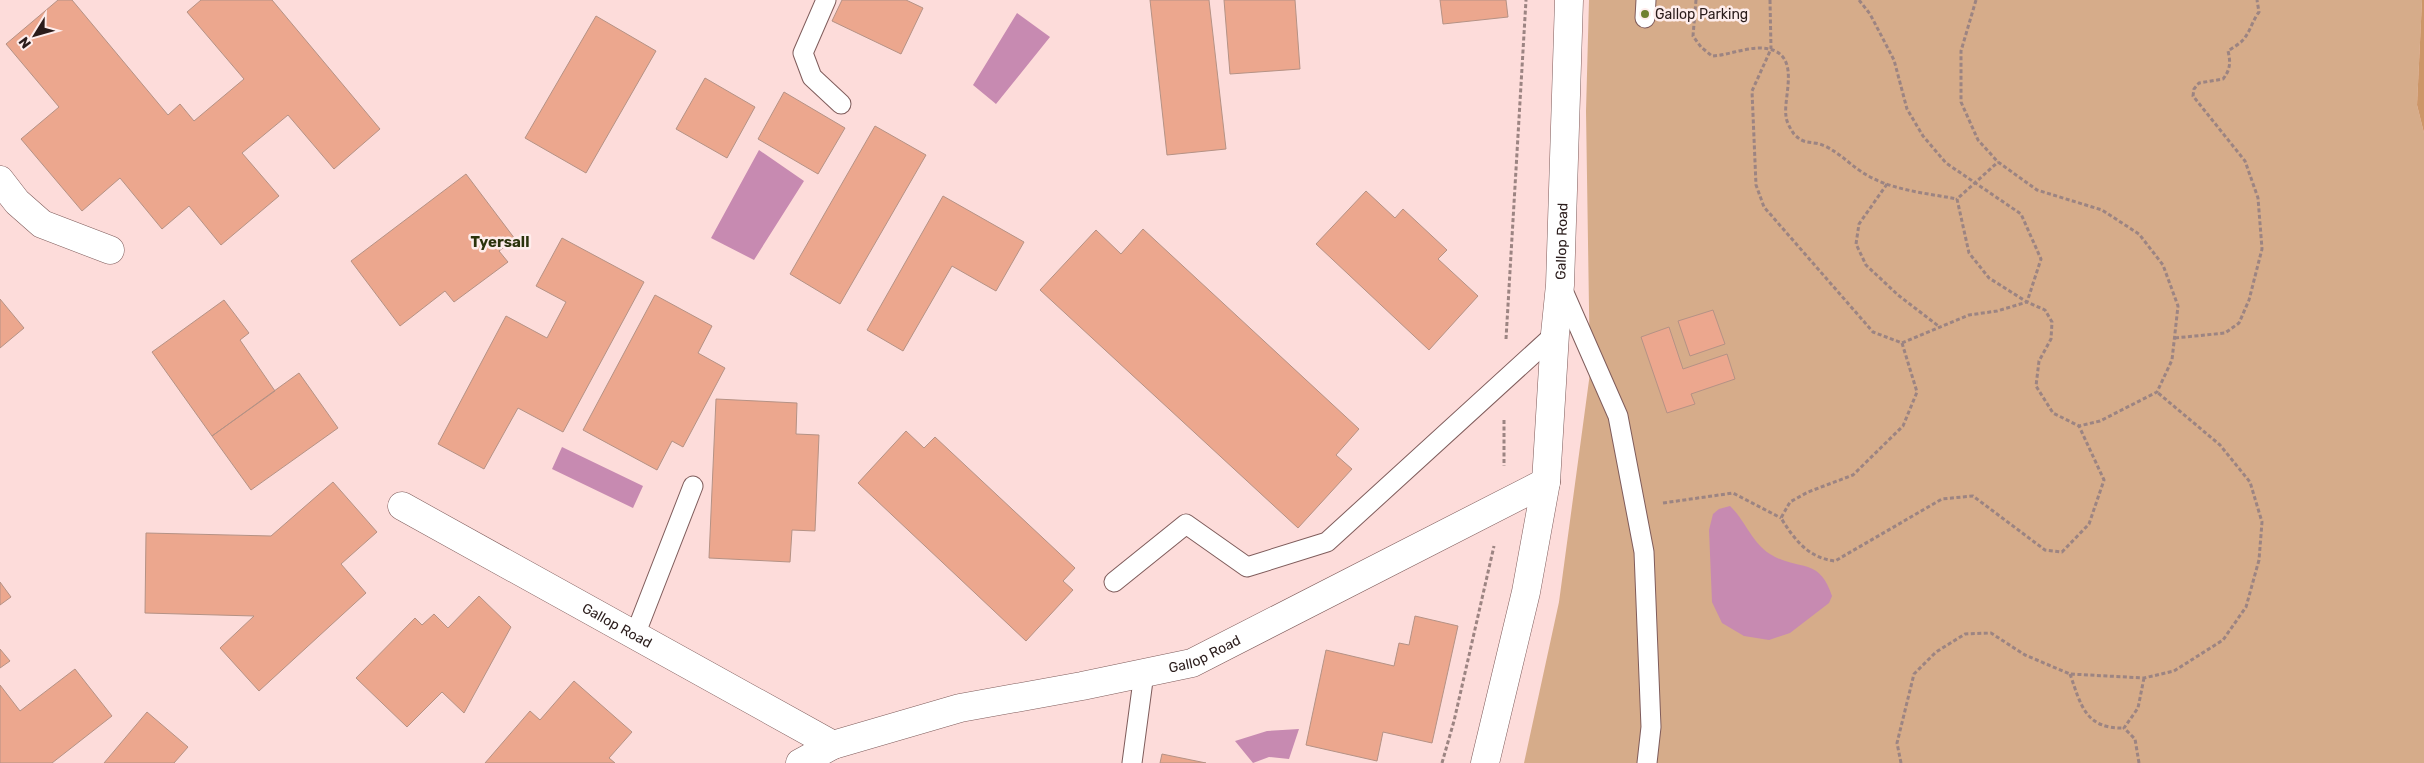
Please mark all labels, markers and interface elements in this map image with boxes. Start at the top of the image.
place label: Gallop Parking [1655,6,1748,23]
marker: Gallop Parking [1639,8,1651,20]
north arrow [10,10,60,60]
text: N [15,33,35,52]
street label: Gallop Road [1552,202,1572,280]
district label: Tyersall [471,233,529,251]
street label: Gallop Road [579,600,655,652]
street label: Gallop Road [1167,632,1244,677]

